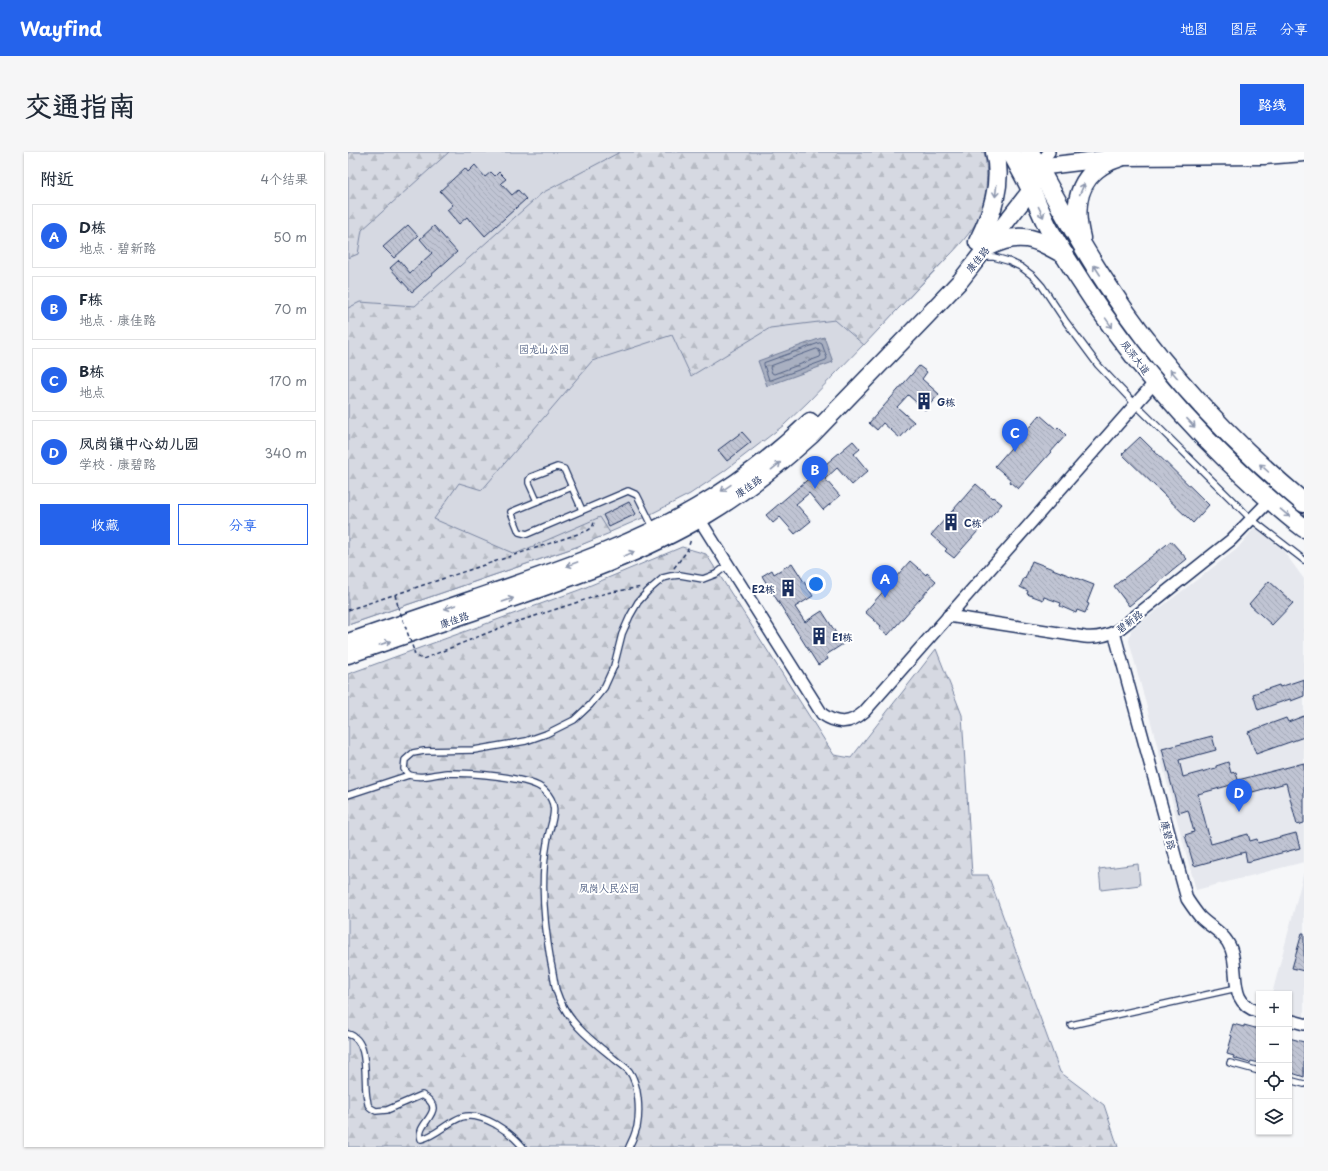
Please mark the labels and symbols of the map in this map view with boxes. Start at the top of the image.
one-way arrow [1079,183,1087,195]
one-way arrow [992,184,1000,197]
one-way arrow [1038,205,1045,217]
street label: 康佳路 [962,243,992,275]
one-way arrow [1093,265,1101,276]
one-way arrow [1105,317,1113,328]
street label: 凤深大道 [1118,337,1154,377]
park label: 园龙山公园 [519,341,569,356]
one-way arrow [1170,369,1179,380]
building icon: G栋 [914,391,934,411]
place label: G栋 [937,394,955,409]
one-way arrow [1186,418,1196,428]
pin: C [1002,419,1028,452]
pin: B [802,456,828,489]
one-way arrow [771,461,782,470]
one-way arrow [1259,463,1269,473]
street label: 康佳路 [731,471,765,501]
one-way arrow [721,484,732,492]
one-way arrow [1280,508,1291,517]
building icon: C栋 [941,512,961,532]
place label: C栋 [964,515,982,530]
one-way arrow [623,550,635,557]
one-way arrow [567,561,579,569]
pin: A [872,565,898,598]
your location [806,574,826,594]
building icon: E2栋 [778,578,798,598]
place label: E2栋 [752,581,775,596]
one-way arrow [501,596,514,603]
one-way arrow [443,604,456,611]
street label: 碧新路 [1113,606,1145,636]
street label: 康佳路 [437,607,471,631]
building icon: E1栋 [809,626,829,646]
place label: E1栋 [832,629,853,644]
one-way arrow [378,638,390,646]
pin: D [1226,779,1252,812]
street label: 康碧路 [1158,819,1180,851]
park label: 凤岗人民公园 [579,880,639,895]

